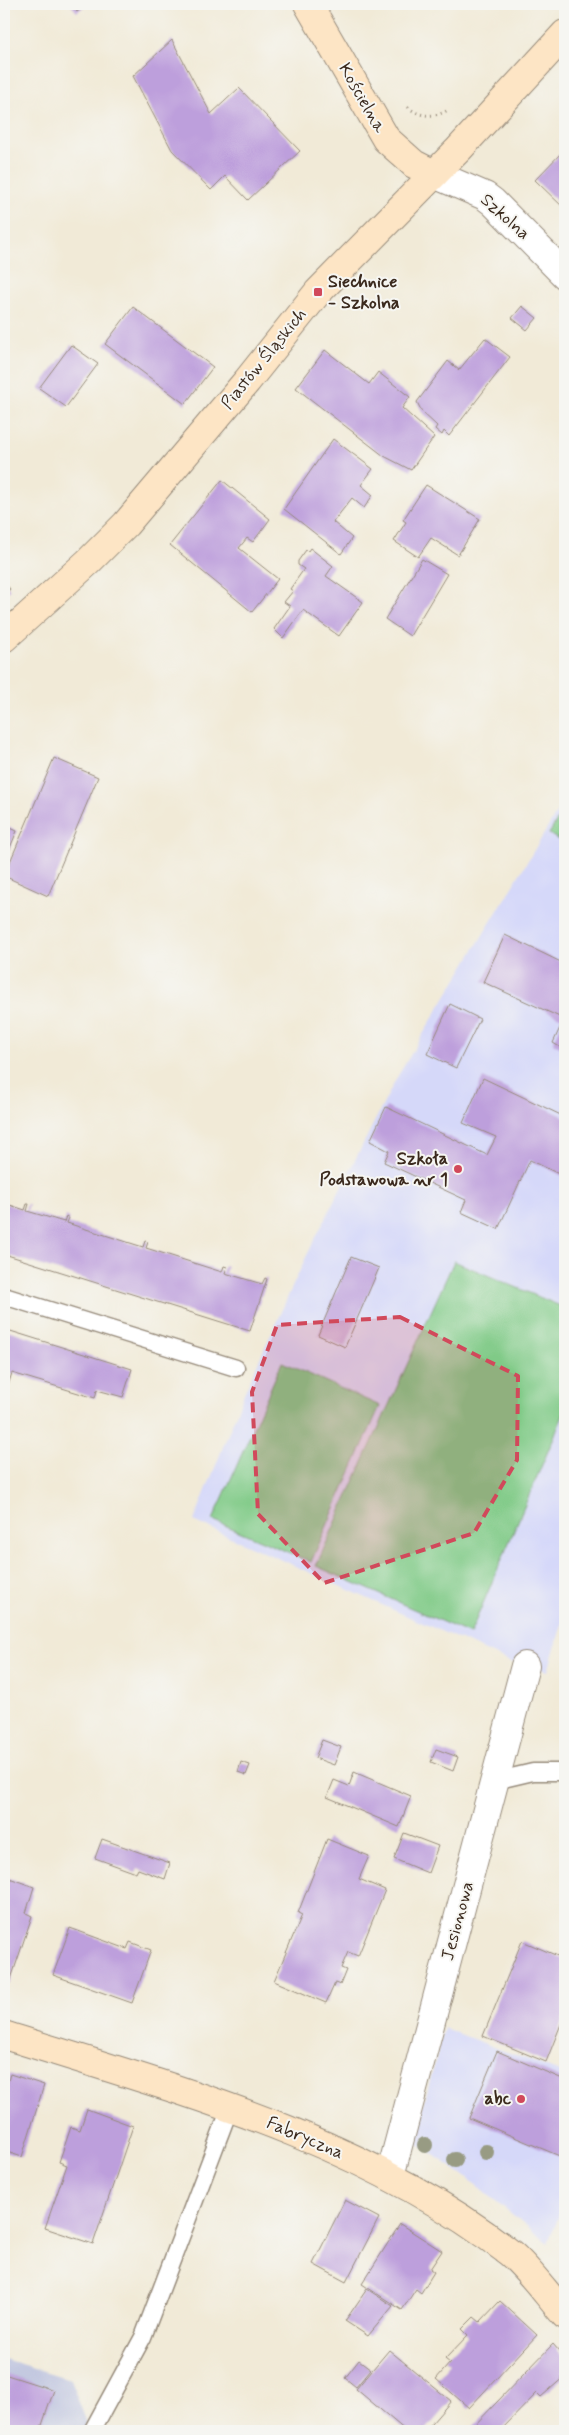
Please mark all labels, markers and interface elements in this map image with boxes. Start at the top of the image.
street label: Kościelna [332,59,392,137]
street label: Szkolna [475,188,535,246]
place label: Siechnice - Szkolna [328,270,400,315]
marker: Siechnice - Szkolna [312,286,324,298]
street label: Piastów Śląskich [216,303,312,415]
place label: Szkoła Podstawowa nr 1 [320,1147,448,1192]
marker: Szkoła Podstawowa nr 1 [452,1163,464,1175]
street label: Jesionowa [436,1879,480,1963]
place label: abc [485,2087,512,2111]
marker: abc [515,2093,527,2105]
street label: Fabryczna [263,2111,347,2165]

